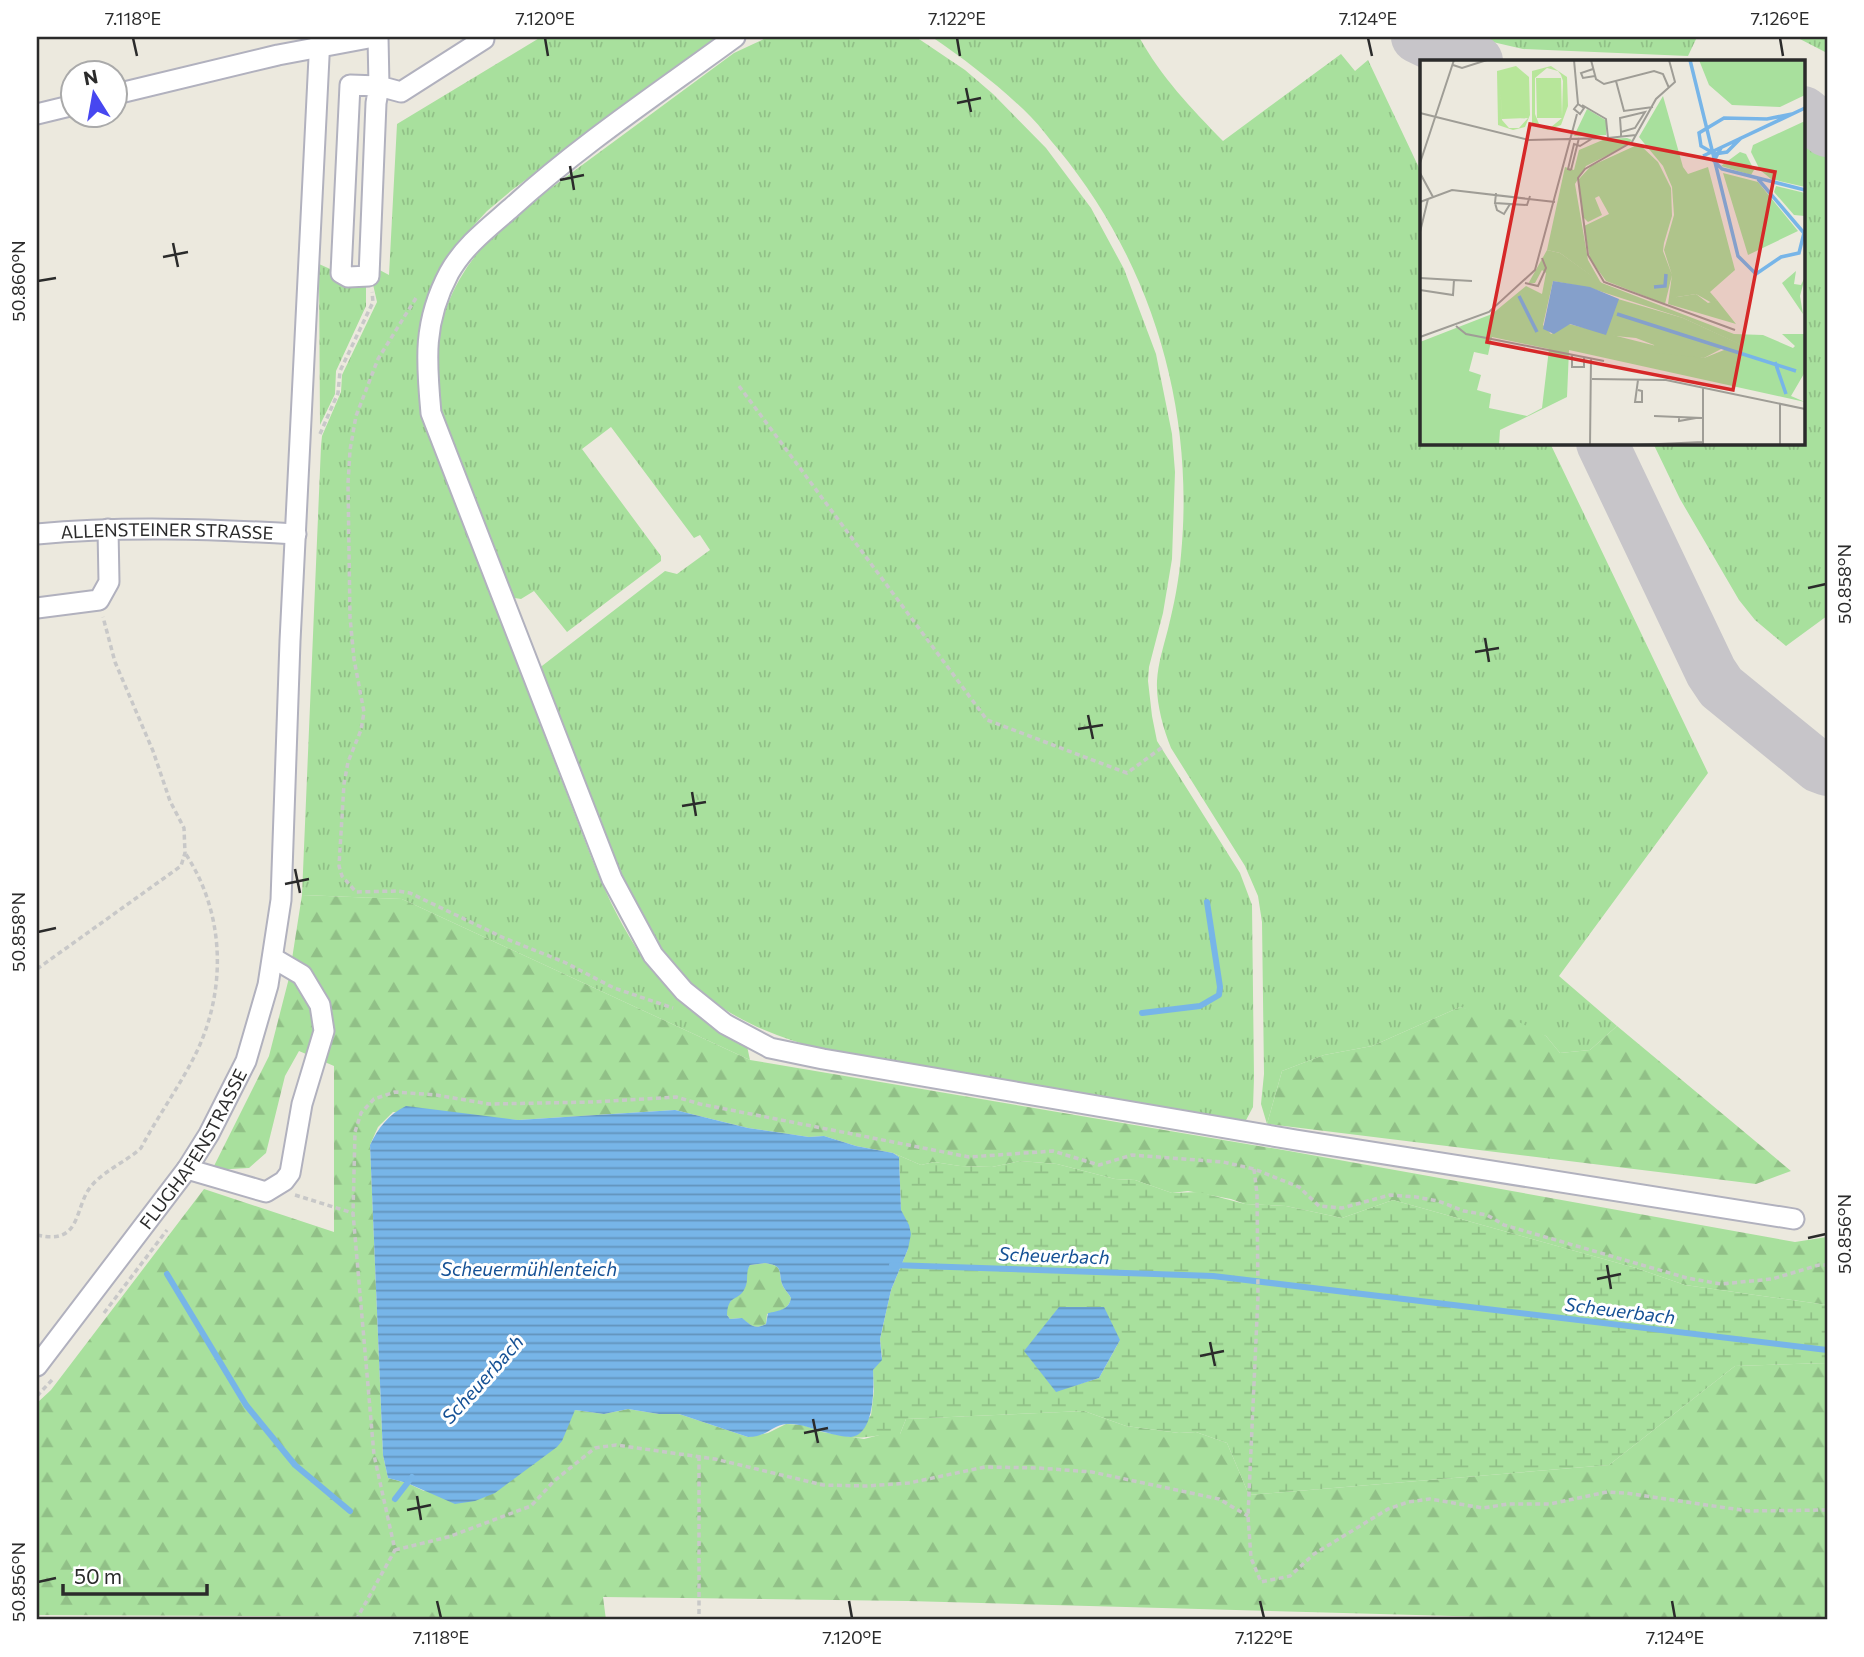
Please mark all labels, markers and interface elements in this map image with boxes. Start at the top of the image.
text: 7.118°E [105,7,161,29]
text: 7.120°E [515,7,575,29]
text: 7.122°E [928,7,986,29]
text: 7.124°E [1339,7,1397,29]
text: 7.126°E [1751,7,1809,29]
north arrow [60,60,130,130]
inset map [1420,60,1804,444]
text: N [81,64,100,89]
text: 50.860°N [7,240,29,322]
street label: ALLENSTEINER STRASSE [60,518,274,544]
text: 50.858°N [1833,544,1855,624]
text: 50.858°N [7,892,29,972]
street label: FLUGHAFENSTRASSE [134,1065,251,1233]
text: 50.856°N [1833,1194,1855,1274]
water label: Scheuerbach [998,1242,1110,1268]
water label: Scheuermühlenteich [441,1257,617,1280]
water label: Scheuerbach [1563,1292,1677,1328]
water label: Scheuerbach [436,1330,528,1428]
text: 50.856°N [7,1542,29,1622]
scale bar [63,1552,206,1596]
text: 50 m [74,1563,122,1588]
text: 7.118°E [413,1626,469,1648]
text: 7.120°E [822,1626,882,1648]
text: 7.122°E [1235,1626,1293,1648]
text: 7.124°E [1646,1626,1704,1648]

